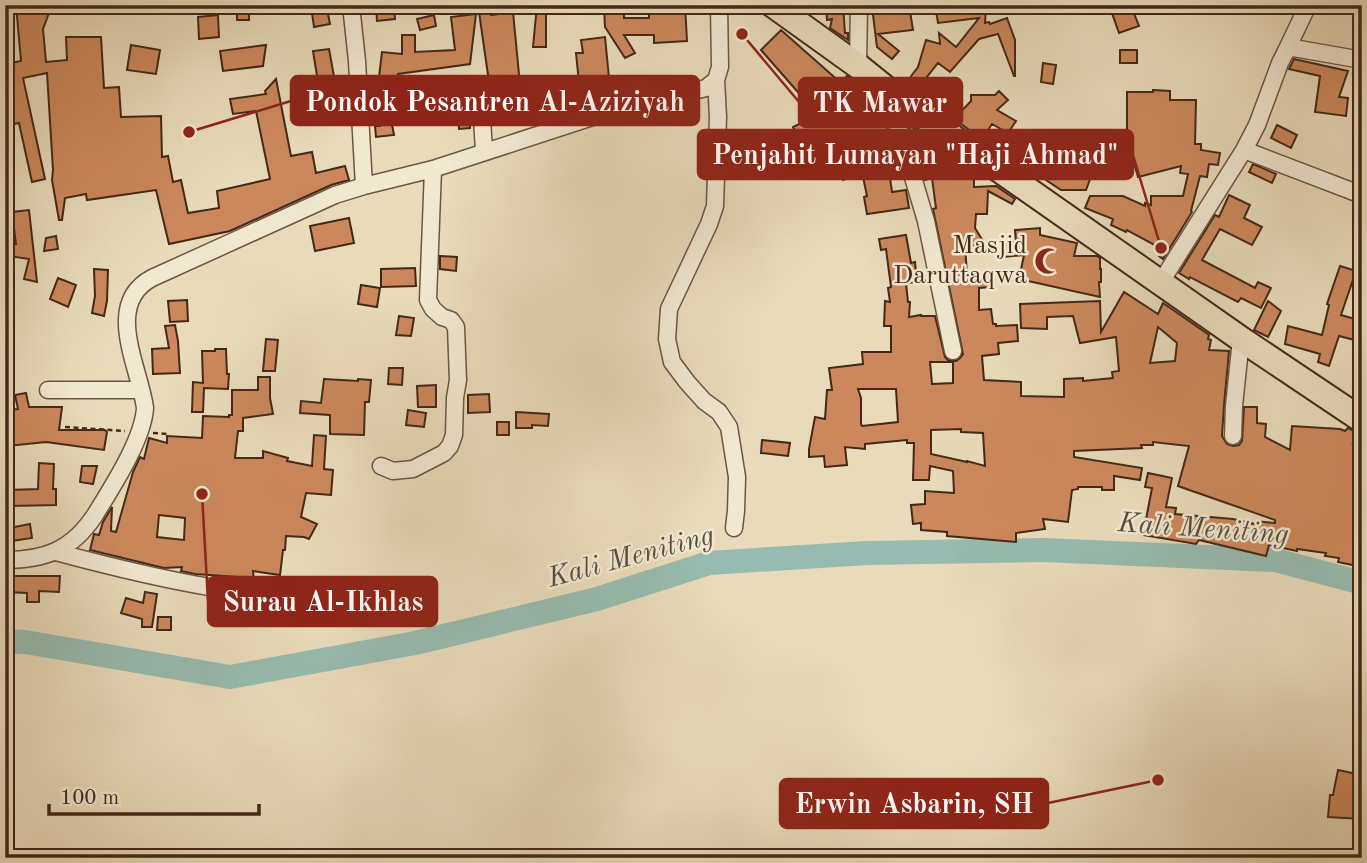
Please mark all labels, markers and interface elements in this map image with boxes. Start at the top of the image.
callout: Pondok Pesantren Al-Aziziyah [291,76,699,125]
callout: TK Mawar [799,78,962,127]
text: Pondok Pesantren Al-Aziziyah [305,90,685,118]
text: TK Mawar [813,91,947,119]
callout: Penjahit Lumayan "Haji Ahmad" [698,130,1133,179]
text: Penjahit Lumayan "Haji Ahmad" [712,143,1118,171]
place label: Masjid Daruttaqwa [893,233,1027,289]
mosque icon: Masjid Daruttaqwa [1033,246,1063,276]
water label: Kali Meniting [1116,510,1289,550]
water label: Kali Meniting [544,522,717,594]
callout: Surau Al-Ikhlas [208,577,437,626]
text: Surau Al-Ikhlas [222,590,424,618]
scale bar [49,772,259,816]
callout: Erwin Asbarin, SH [780,779,1048,828]
text: 100 m [60,788,119,809]
text: Erwin Asbarin, SH [794,792,1034,820]

